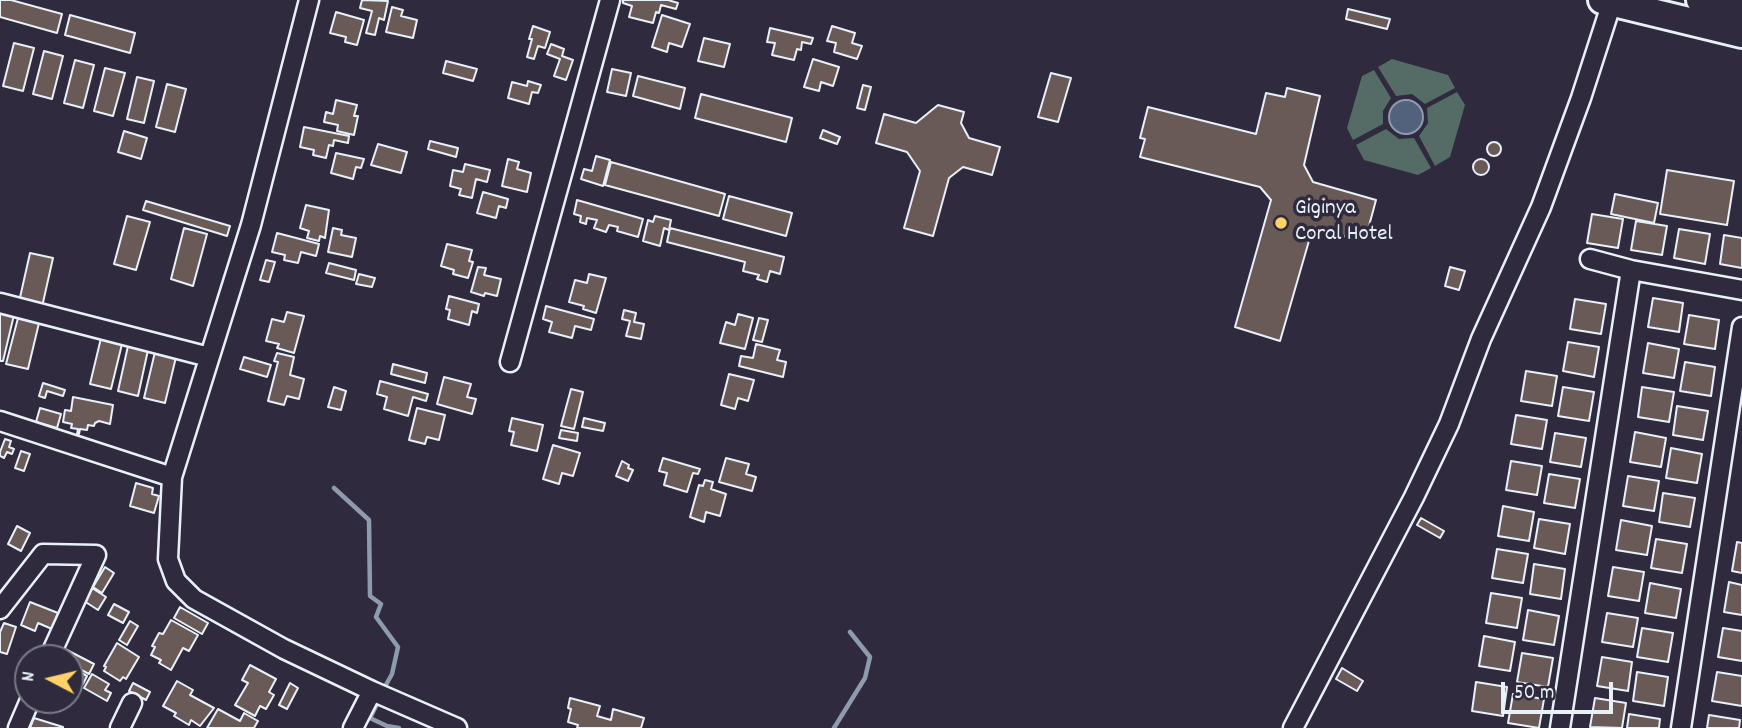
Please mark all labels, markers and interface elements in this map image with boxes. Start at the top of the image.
place label: Giginya Coral Hotel [1295,196,1393,250]
marker: Giginya Coral Hotel [1273,215,1289,231]
north arrow [14,644,84,714]
scale bar [1504,668,1616,712]
text: N [16,670,44,683]
text: 50 m [1514,679,1554,709]

